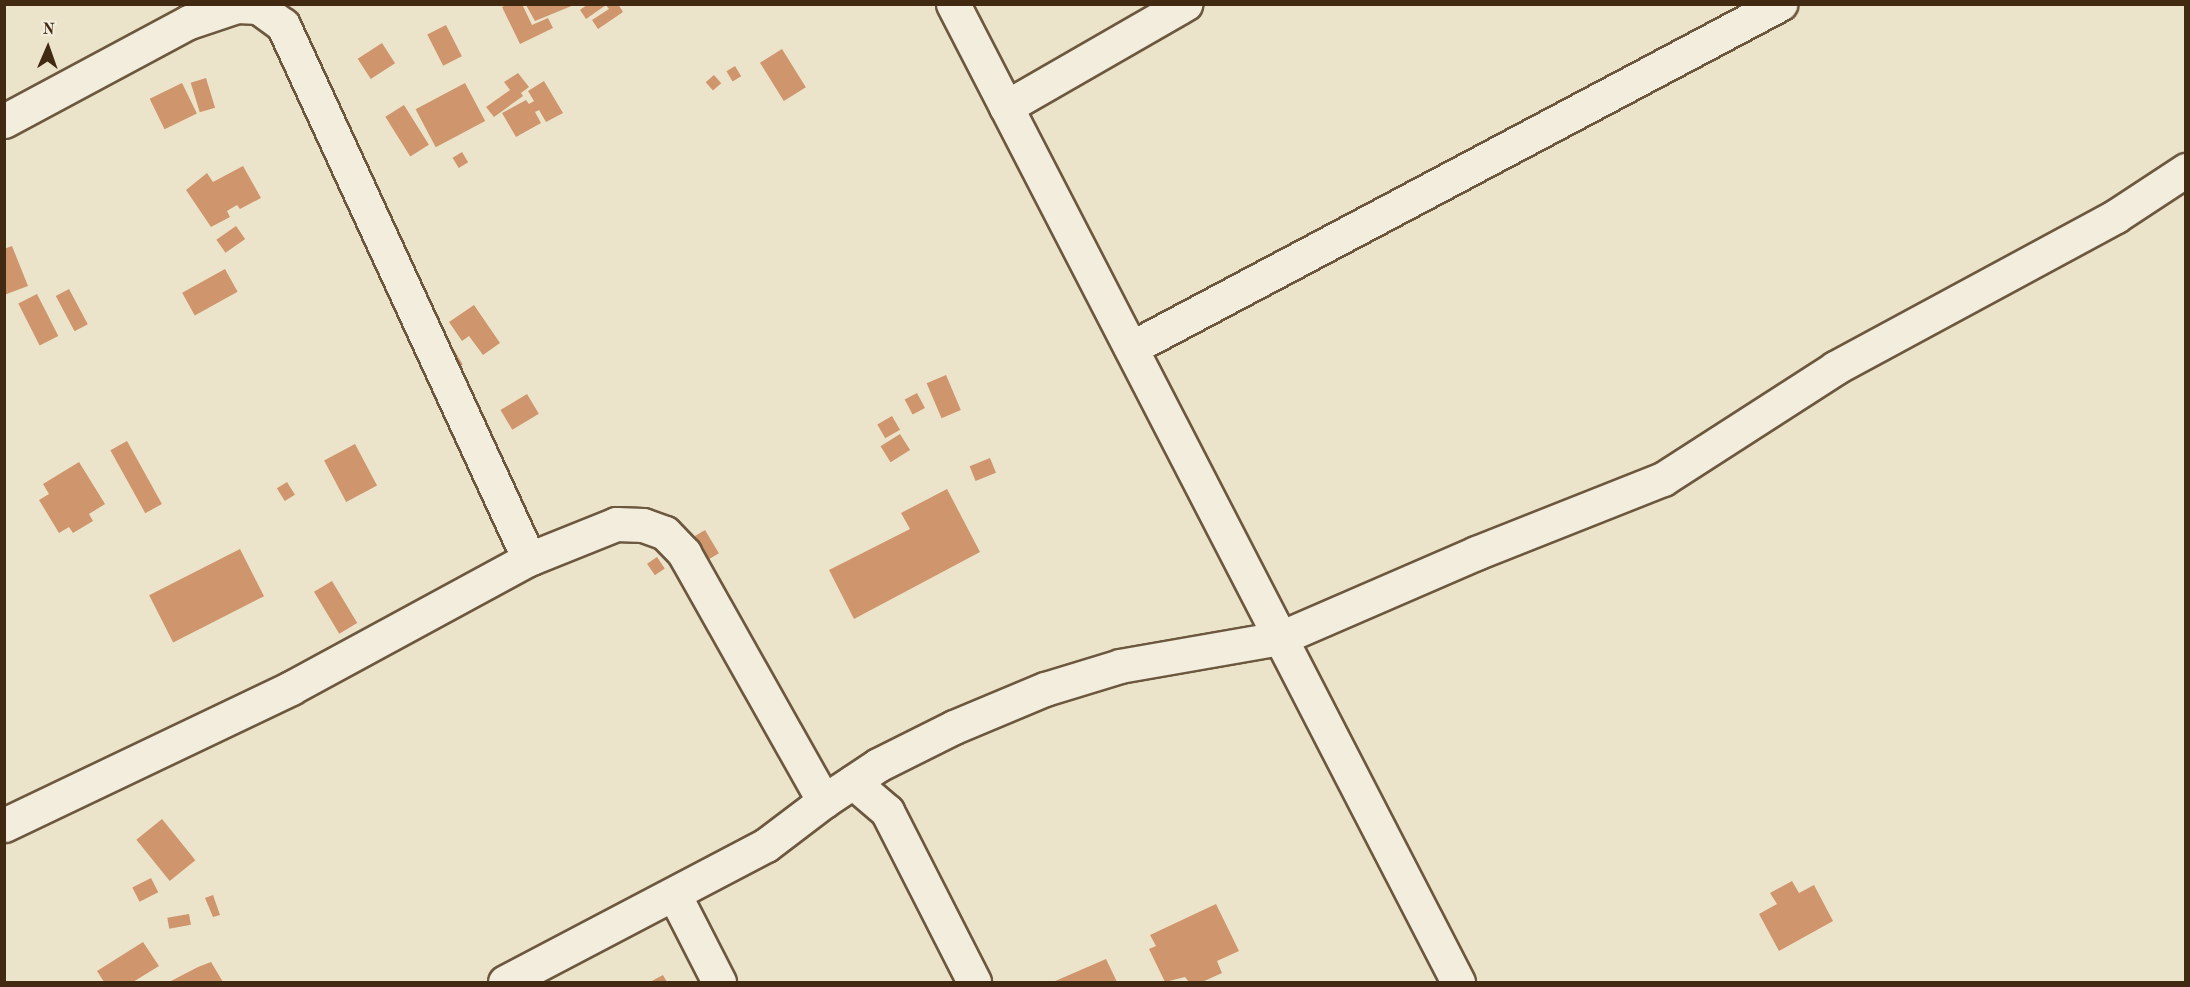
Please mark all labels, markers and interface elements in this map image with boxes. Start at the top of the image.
north arrow [18,18,78,78]
text: N [42,22,55,38]

